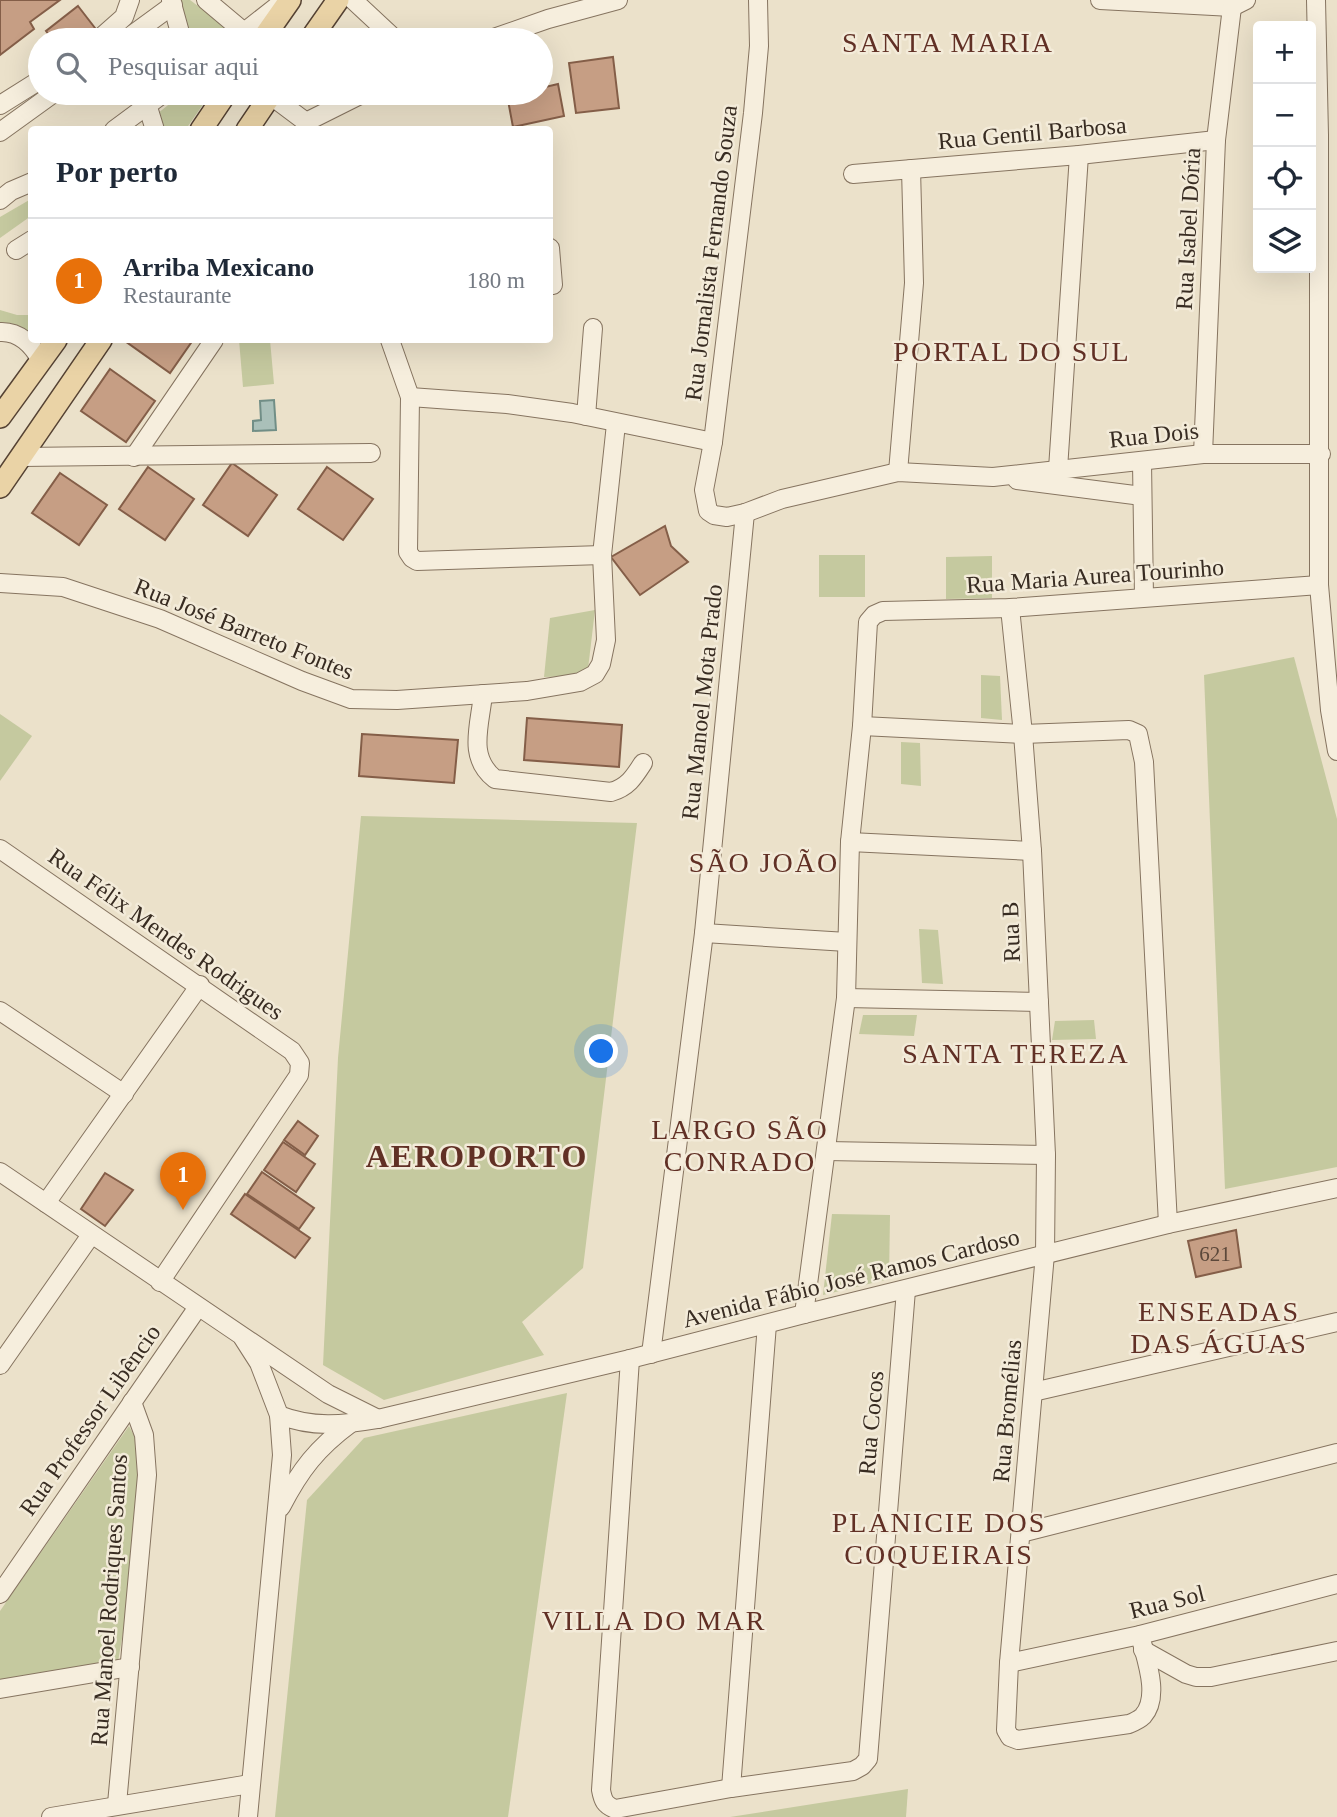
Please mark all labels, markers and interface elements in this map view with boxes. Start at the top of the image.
map controls [1253,21,1316,273]
button: + [1253,21,1316,84]
district label: SANTA MARIA [842,27,1054,58]
search box [28,28,553,105]
icon: search [52,48,90,86]
text: Pesquisar aqui [108,52,259,81]
button: − [1253,84,1316,147]
street label: Rua Jornalista Fernando Souza [680,103,742,402]
street label: Rua Gentil Barbosa [937,112,1128,154]
street label: Rua Isabel Dória [1171,147,1205,311]
button: locate [1253,147,1316,210]
text: Por perto [56,155,178,188]
button: layers [1253,210,1316,273]
text: Arriba Mexicano [123,253,314,282]
text: 1 [73,268,85,293]
text: 180 m [467,268,525,293]
text: Restaurante [123,283,232,308]
district label: PORTAL DO SUL [893,336,1131,367]
street label: Rua Dois [1108,417,1200,453]
street label: Rua Maria Aurea Tourinho [965,554,1225,598]
street label: Rua José Barreto Fontes [131,573,357,685]
street label: Rua Manoel Mota Prado [677,583,727,821]
street label: Rua Félix Mendes Rodrigues [44,843,288,1025]
district label: SÃO JOÃO [689,847,839,878]
street label: Rua B [997,901,1025,963]
your location [584,1034,618,1068]
district label: SANTA TEREZA [902,1038,1130,1069]
district label: LARGO SÃO CONRADO [651,1114,829,1177]
district label: AEROPORTO [366,1138,588,1174]
pin: 1 [160,1152,206,1210]
street label: Avenida Fábio José Ramos Cardoso [680,1224,1022,1332]
house number: 621 [1199,1242,1231,1266]
district label: ENSEADAS DAS ÁGUAS [1130,1296,1308,1359]
street label: Rua Professor Libêncio [14,1320,166,1520]
street label: Rua Bromélias [988,1338,1026,1484]
street label: Rua Cocos [853,1370,889,1476]
street label: Rua Manoel Rodriques Santos [86,1453,132,1747]
district label: PLANICIE DOS COQUEIRAIS [832,1507,1046,1570]
street label: Rua Sol [1127,1580,1208,1624]
district label: VILLA DO MAR [542,1605,766,1636]

